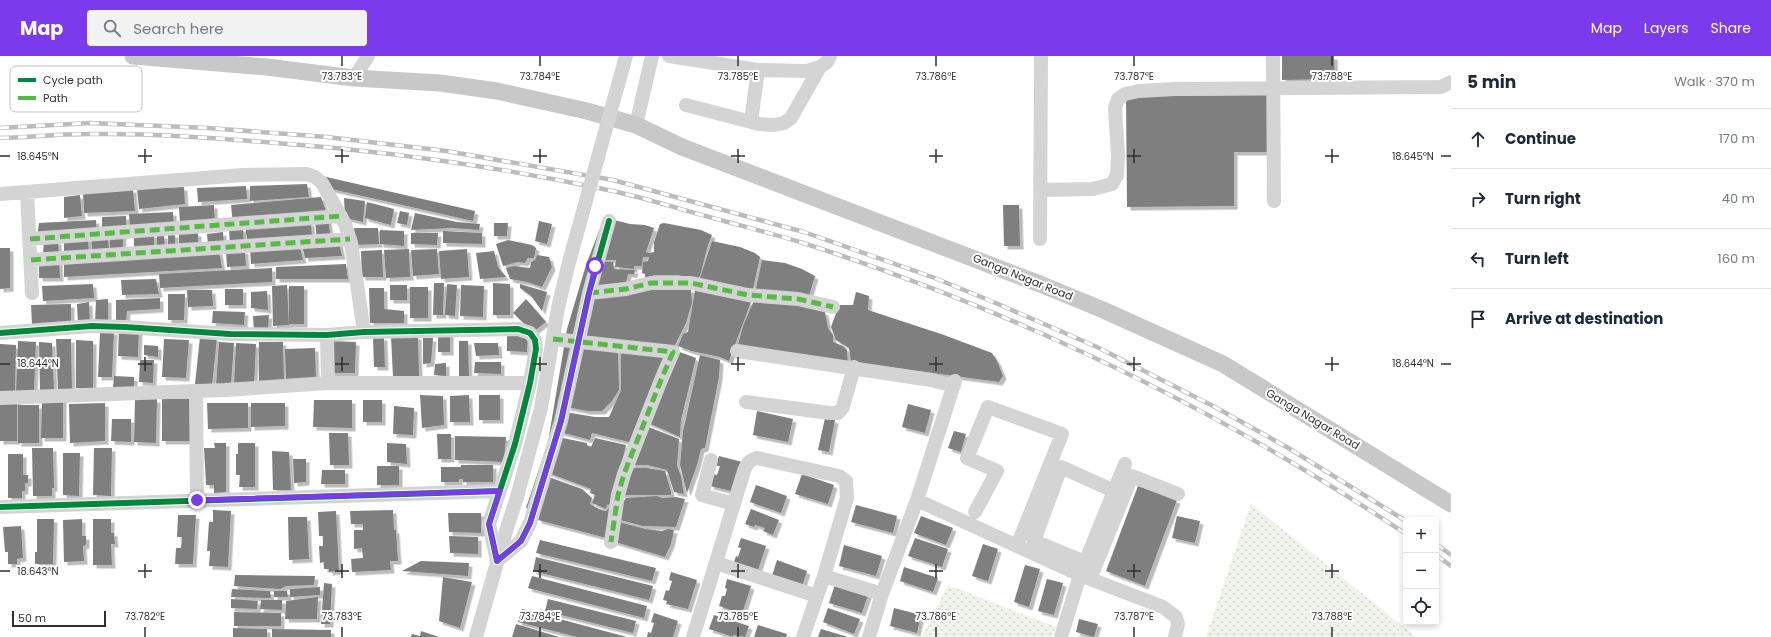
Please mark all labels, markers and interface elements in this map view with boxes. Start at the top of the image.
search box [87,10,367,46]
text: Map [20,15,63,42]
icon: search [101,17,123,39]
text: Search here [133,18,224,39]
text: Map [1591,18,1622,38]
text: Layers [1644,18,1688,38]
text: Share [1710,18,1751,38]
legend [10,66,142,112]
text: 73.783°E [322,69,362,84]
text: 73.784°E [520,69,560,84]
text: 73.785°E [718,69,758,84]
text: 73.786°E [916,69,956,84]
text: 73.787°E [1114,69,1154,84]
text: 73.788°E [1312,69,1352,84]
text: 5 min [1467,70,1516,94]
text: Cycle path [43,72,103,88]
text: Walk · 370 m [1674,72,1755,91]
text: Path [43,90,68,106]
icon: ahead [1467,128,1489,150]
text: Continue [1505,128,1576,149]
text: 170 m [1719,129,1755,148]
text: 18.645°N [17,149,59,164]
text: 18.645°N [1392,149,1434,164]
icon: right [1467,188,1489,210]
text: Turn right [1505,188,1581,209]
text: 40 m [1722,189,1755,208]
icon: left [1467,248,1489,270]
text: Turn left [1505,248,1569,269]
text: 160 m [1718,249,1755,268]
street label: Ganga Nagar Road [971,250,1075,304]
route start [586,257,604,275]
icon: arrive [1467,308,1489,330]
text: Arrive at destination [1505,308,1663,329]
text: 18.644°N [17,356,59,371]
text: 18.644°N [1392,356,1434,371]
street label: Ganga Nagar Road [1263,385,1363,453]
route end [188,491,206,509]
map controls [1403,517,1439,625]
button: + [1403,517,1439,553]
button: − [1403,553,1439,589]
text: 18.643°N [17,564,59,579]
button: locate [1403,589,1439,625]
scale bar [12,609,106,628]
text: 73.782°E [125,609,165,624]
text: 73.783°E [322,609,362,624]
text: 73.784°E [520,609,560,624]
text: 73.785°E [718,609,758,624]
text: 73.786°E [916,609,956,624]
text: 73.787°E [1114,609,1154,624]
text: 73.788°E [1312,609,1352,624]
text: 50 m [18,610,46,626]

